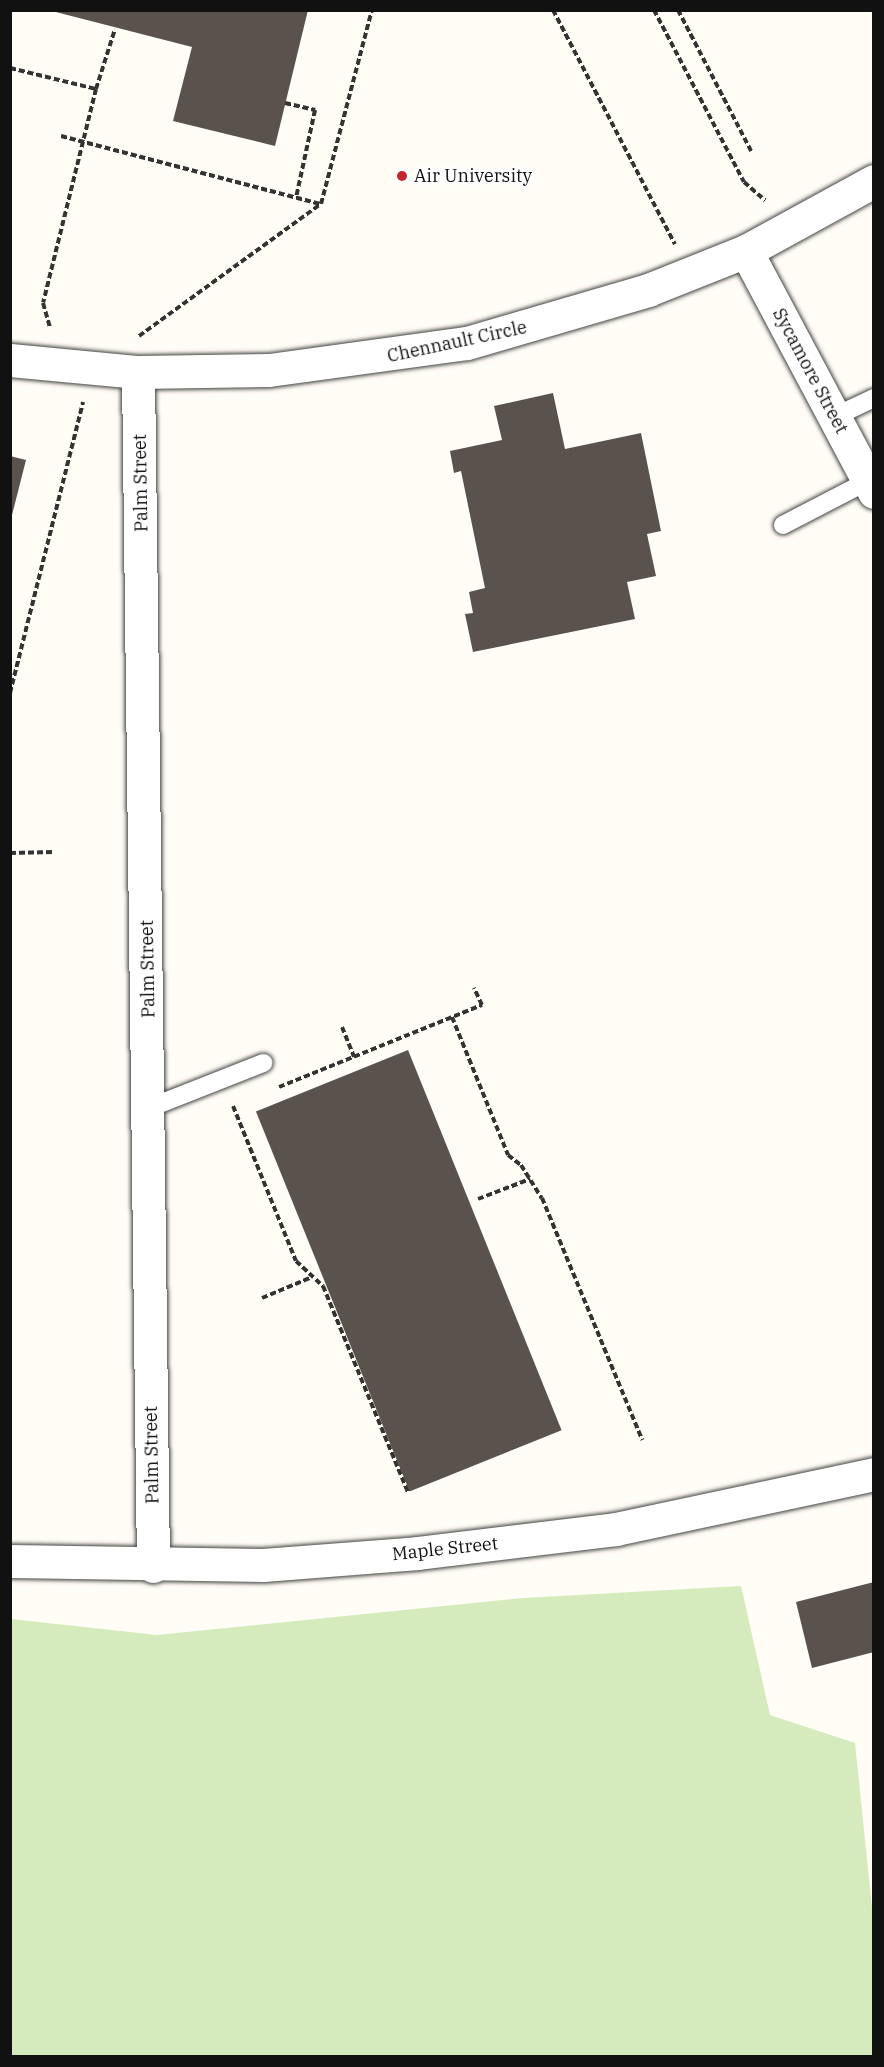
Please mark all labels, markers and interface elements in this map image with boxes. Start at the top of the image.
place label: Air University [414,165,532,187]
marker: Air University [395,169,409,183]
street label: Sycamore Street [768,305,852,437]
street label: Chennault Circle [385,317,529,367]
street label: Palm Street [129,434,153,532]
street label: Palm Street [136,920,160,1018]
street label: Palm Street [140,1406,164,1504]
street label: Maple Street [391,1533,499,1565]

